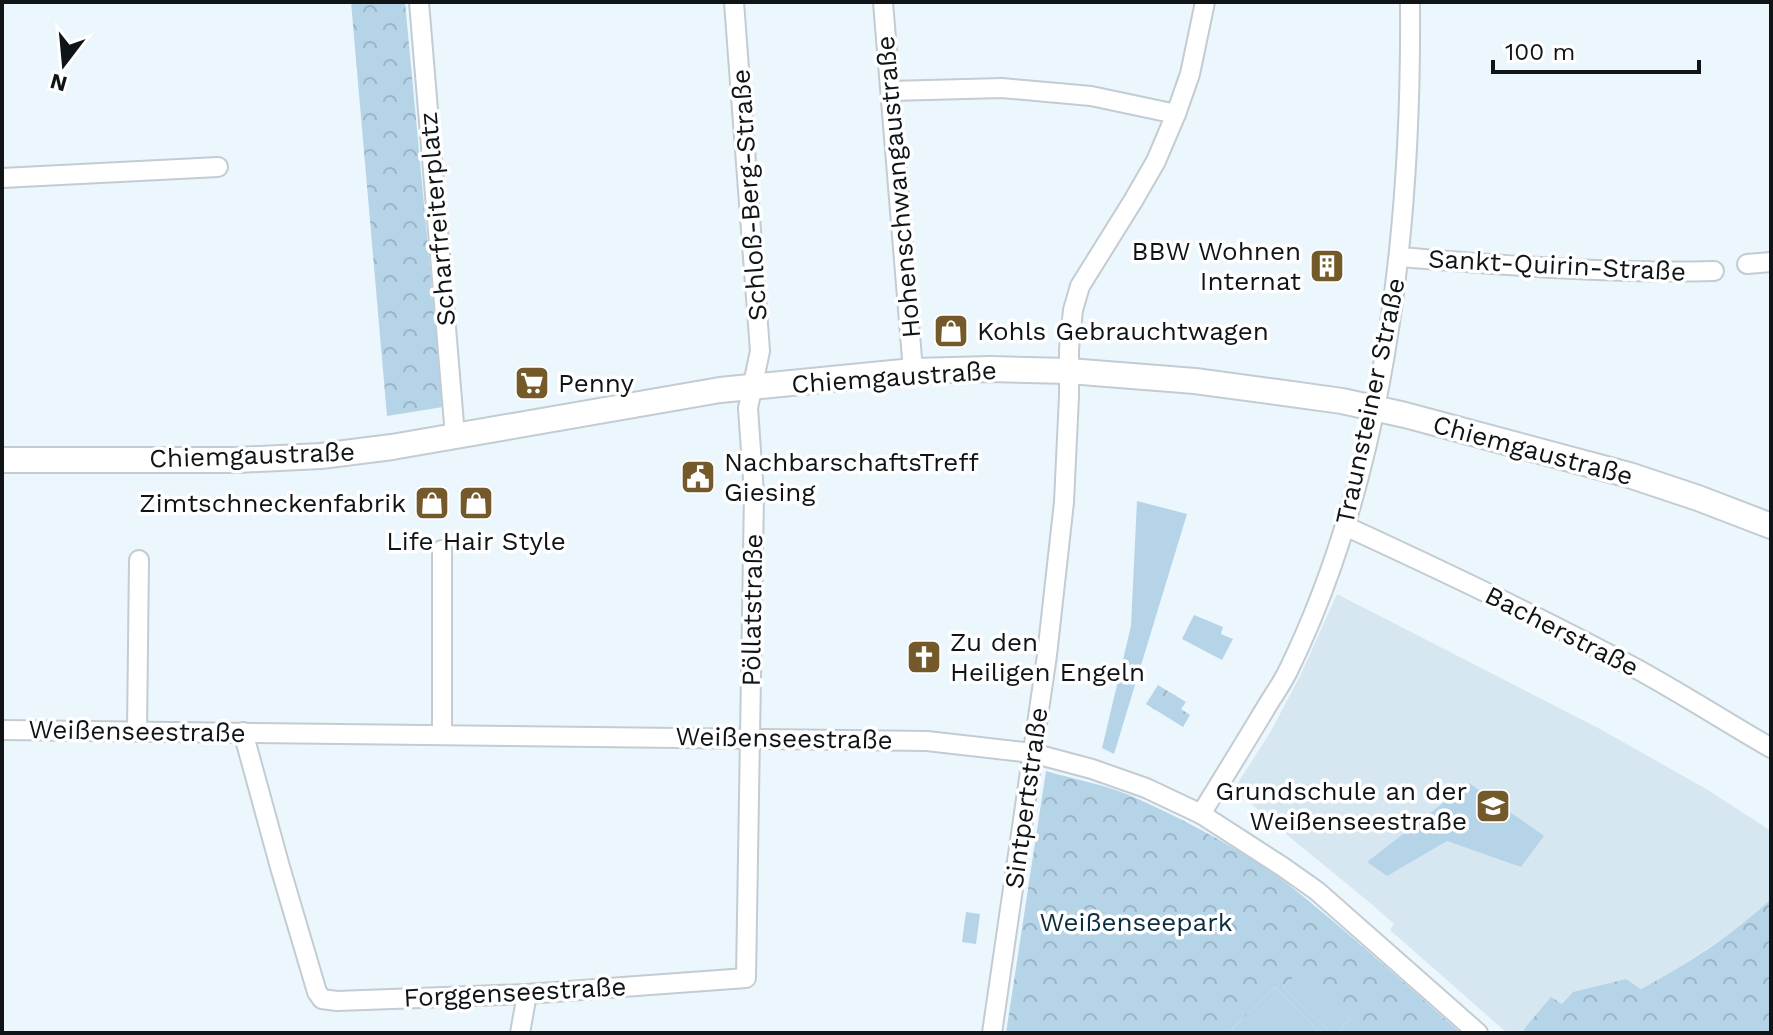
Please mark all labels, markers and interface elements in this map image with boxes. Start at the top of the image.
north arrow [24,24,104,104]
scale bar [1493,24,1699,74]
street label: Hohenschwangaustraße [870,35,926,339]
text: 100 m [1505,38,1575,66]
text: N [47,68,70,97]
street label: Schloß-Berg-Straße [725,68,773,322]
street label: Scharfreiterplatz [413,111,461,327]
place label: BBW Wohnen Internat [1132,236,1301,296]
street label: Sankt-Quirin-Straße [1427,243,1687,287]
building icon: BBW Wohnen Internat [1308,247,1346,285]
street label: Traunsteiner Straße [1329,275,1411,527]
shop icon: Kohls Gebrauchtwagen [932,312,970,350]
place label: Kohls Gebrauchtwagen [977,316,1269,346]
street label: Chiemgaustraße [790,355,998,399]
supermarket icon: Penny [513,364,551,402]
place label: Penny [558,368,634,398]
street label: Chiemgaustraße [1430,409,1636,491]
street label: Chiemgaustraße [149,436,355,474]
place label: NachbarschaftsTreff Giesing [724,447,979,507]
public building icon: NachbarschaftsTreff Giesing [679,458,717,496]
shop icon: Zimtschneckenfabrik [413,484,451,522]
shop icon: Life Hair Style [457,484,495,522]
place label: Zimtschneckenfabrik [139,488,406,518]
place label: Life Hair Style [386,526,566,556]
street label: Pöllatstraße [736,533,768,687]
street label: Bacherstraße [1480,579,1644,683]
place label: Zu den Heiligen Engeln [950,627,1145,687]
church icon: Zu den Heiligen Engeln [905,638,943,676]
street label: Sintpertstraße [998,705,1054,891]
street label: Weißenseestraße [28,714,246,748]
street label: Weißenseestraße [675,721,893,755]
place label: Grundschule an der Weißenseestraße [1215,776,1467,836]
school or university icon: Grundschule an der Weißenseestraße [1474,787,1512,825]
park label: Weißenseepark [1039,907,1233,937]
street label: Forggenseestraße [403,971,627,1013]

